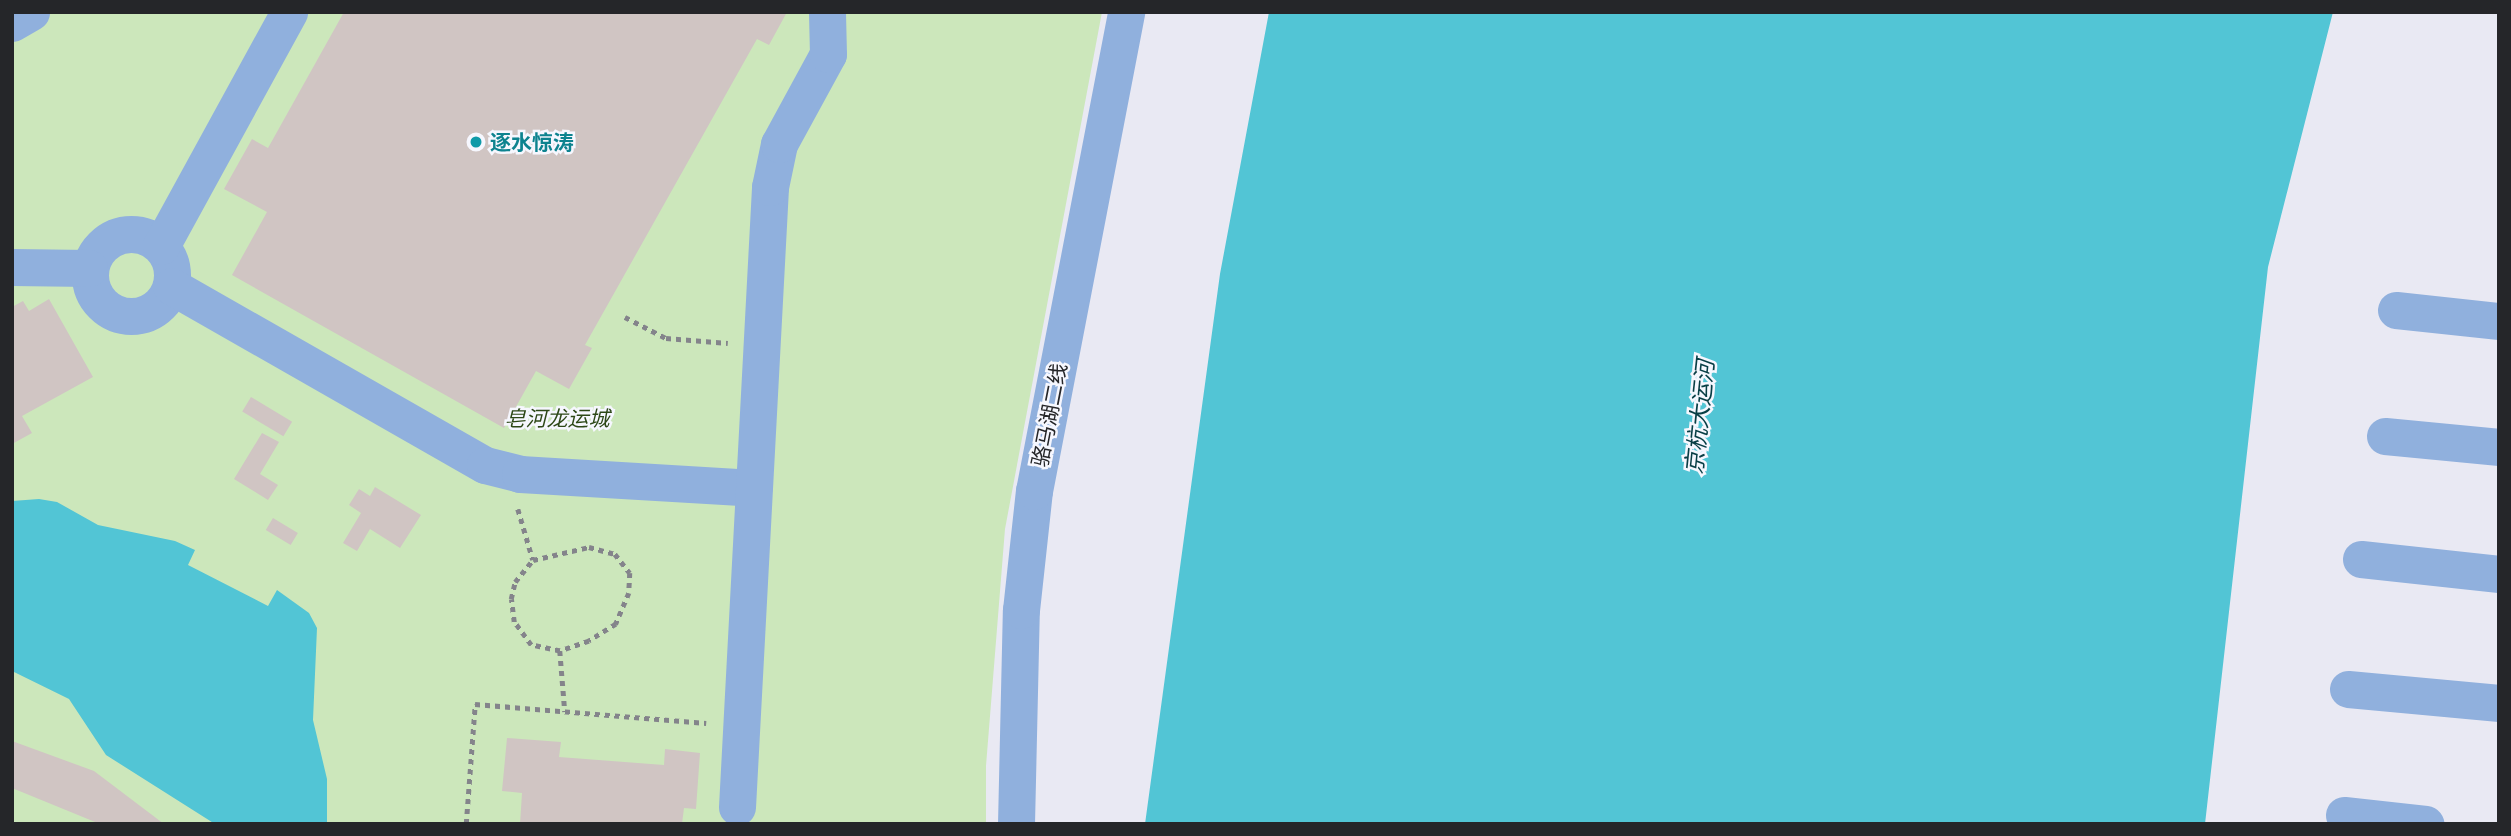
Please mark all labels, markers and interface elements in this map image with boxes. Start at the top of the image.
place label: 逐水惊涛 [490,129,574,155]
marker: 逐水惊涛 [468,134,484,150]
water label: 京杭大运河 [1680,358,1720,476]
street label: 骆马湖二线 [1027,361,1071,469]
park label: 皂河龙运城 [505,405,609,431]

